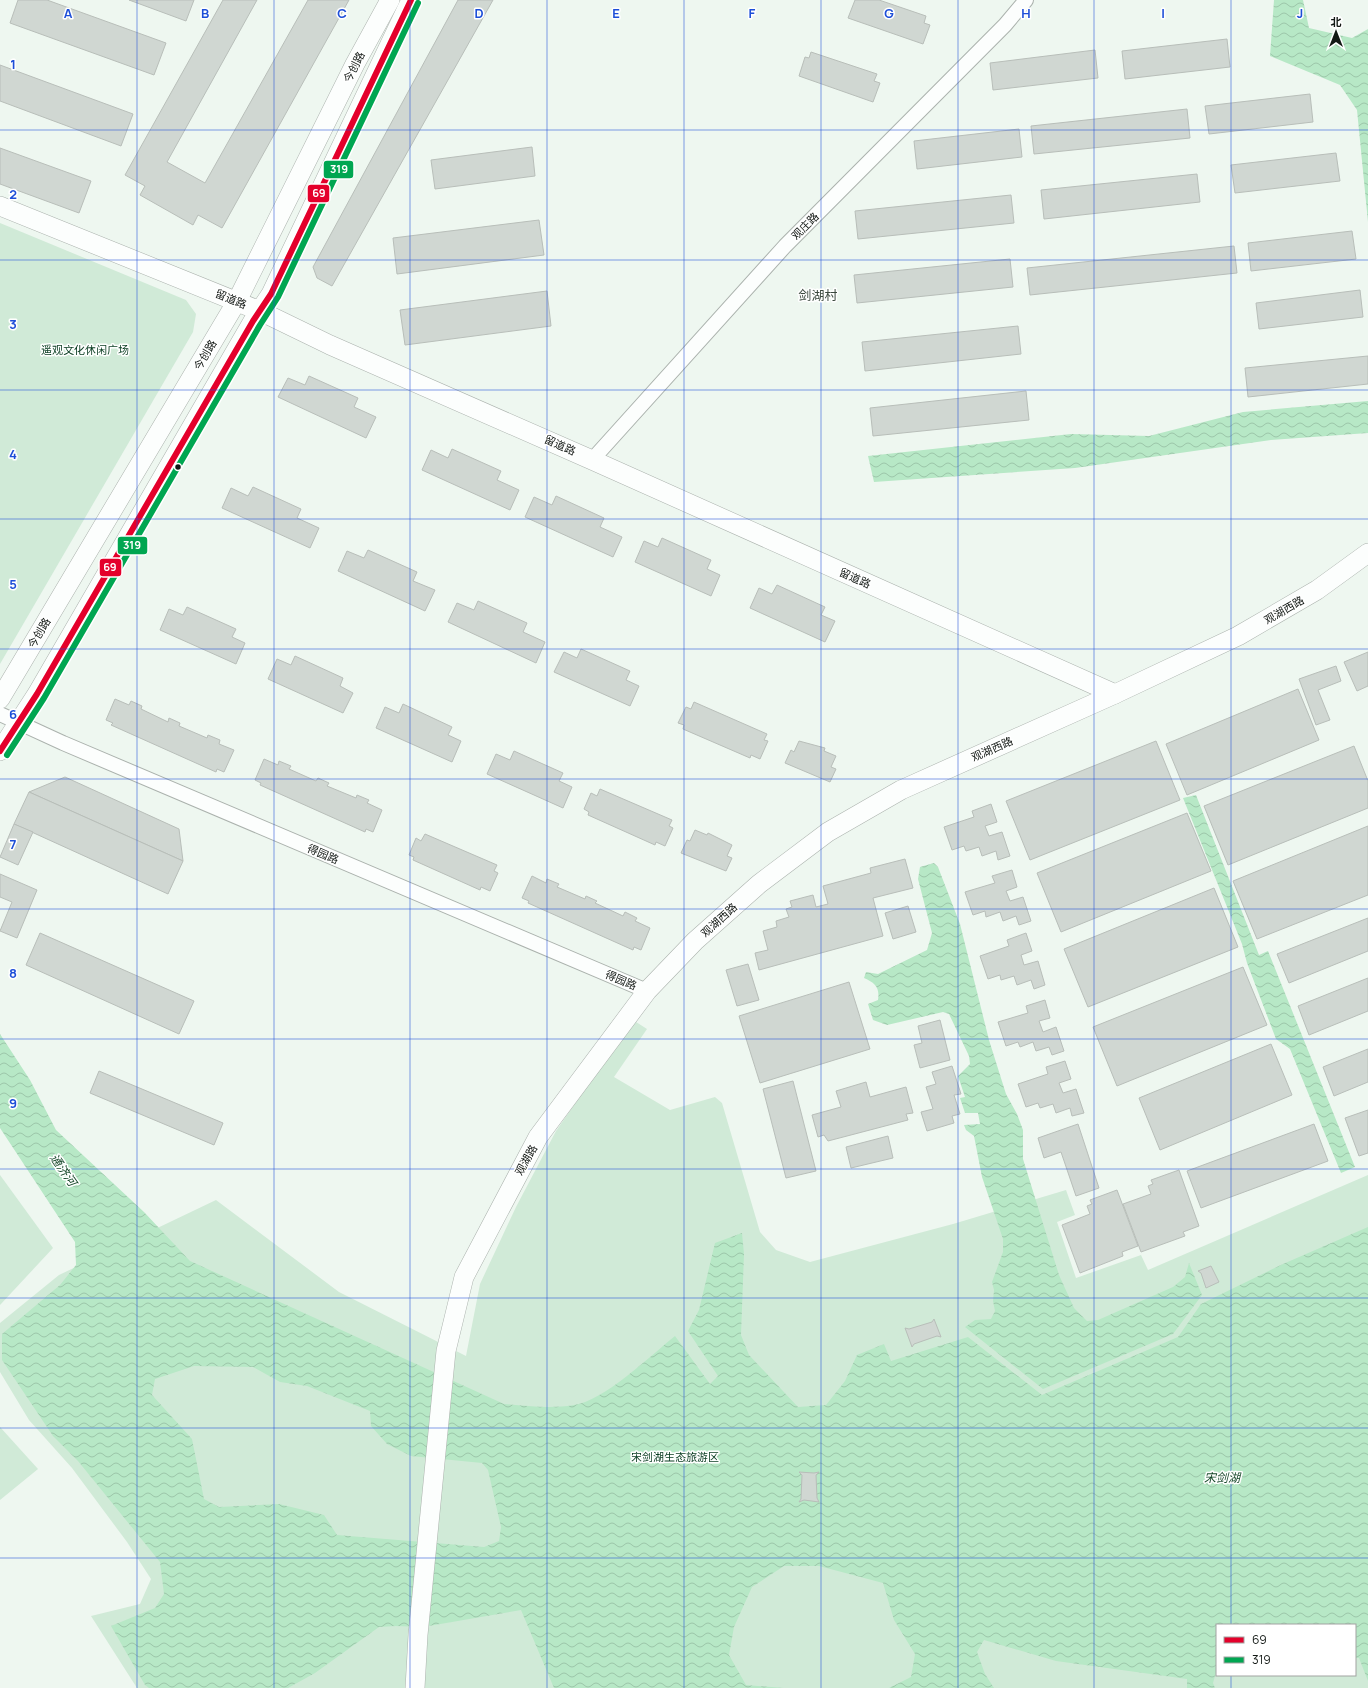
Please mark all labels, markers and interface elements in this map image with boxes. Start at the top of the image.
text: A [64,4,73,22]
text: B [201,4,209,22]
text: C [337,4,347,22]
text: D [474,4,484,22]
text: E [612,4,620,22]
text: F [749,4,756,22]
text: G [884,4,894,22]
text: H [1021,4,1031,22]
text: I [1161,4,1165,22]
text: J [1297,4,1303,22]
north arrow [1316,12,1356,52]
text: 北 [1331,14,1342,29]
street label: 今创路 [339,49,368,85]
text: 1 [10,55,16,73]
line badge: 319 [323,160,354,179]
text: 319 [330,161,348,176]
line badge: 69 [307,184,330,203]
text: 2 [9,185,17,203]
text: 69 [312,185,326,200]
street label: 观庄路 [788,209,822,243]
street label: 留道路 [213,285,249,312]
district label: 剑湖村 [798,286,838,304]
text: 3 [9,315,17,333]
street label: 今创路 [190,337,219,373]
park label: 遥观文化休闲广场 [41,342,129,357]
street label: 留道路 [542,431,578,458]
text: 4 [9,445,17,463]
unlabelled marker [173,462,183,472]
line badge: 319 [117,536,148,555]
text: 319 [123,537,141,552]
line badge: 69 [99,558,122,577]
text: 69 [103,559,117,574]
street label: 留道路 [837,564,873,591]
text: 5 [9,575,17,593]
street label: 观湖西路 [1261,592,1307,627]
street label: 今创路 [24,615,53,651]
text: 6 [9,705,17,723]
street label: 观湖西路 [969,733,1015,764]
text: 7 [10,835,17,853]
street label: 得园路 [305,840,341,867]
street label: 观湖西路 [697,899,740,940]
text: 8 [9,964,17,982]
street label: 得园路 [603,966,639,993]
text: 9 [9,1094,17,1112]
street label: 观湖路 [511,1142,540,1178]
water label: 通济河 [46,1150,82,1191]
park label: 宋剑湖生态旅游区 [631,1449,719,1464]
water label: 宋剑湖 [1204,1469,1242,1486]
legend [1216,1624,1356,1676]
text: 69 [1252,1631,1267,1648]
text: 319 [1252,1651,1271,1668]

